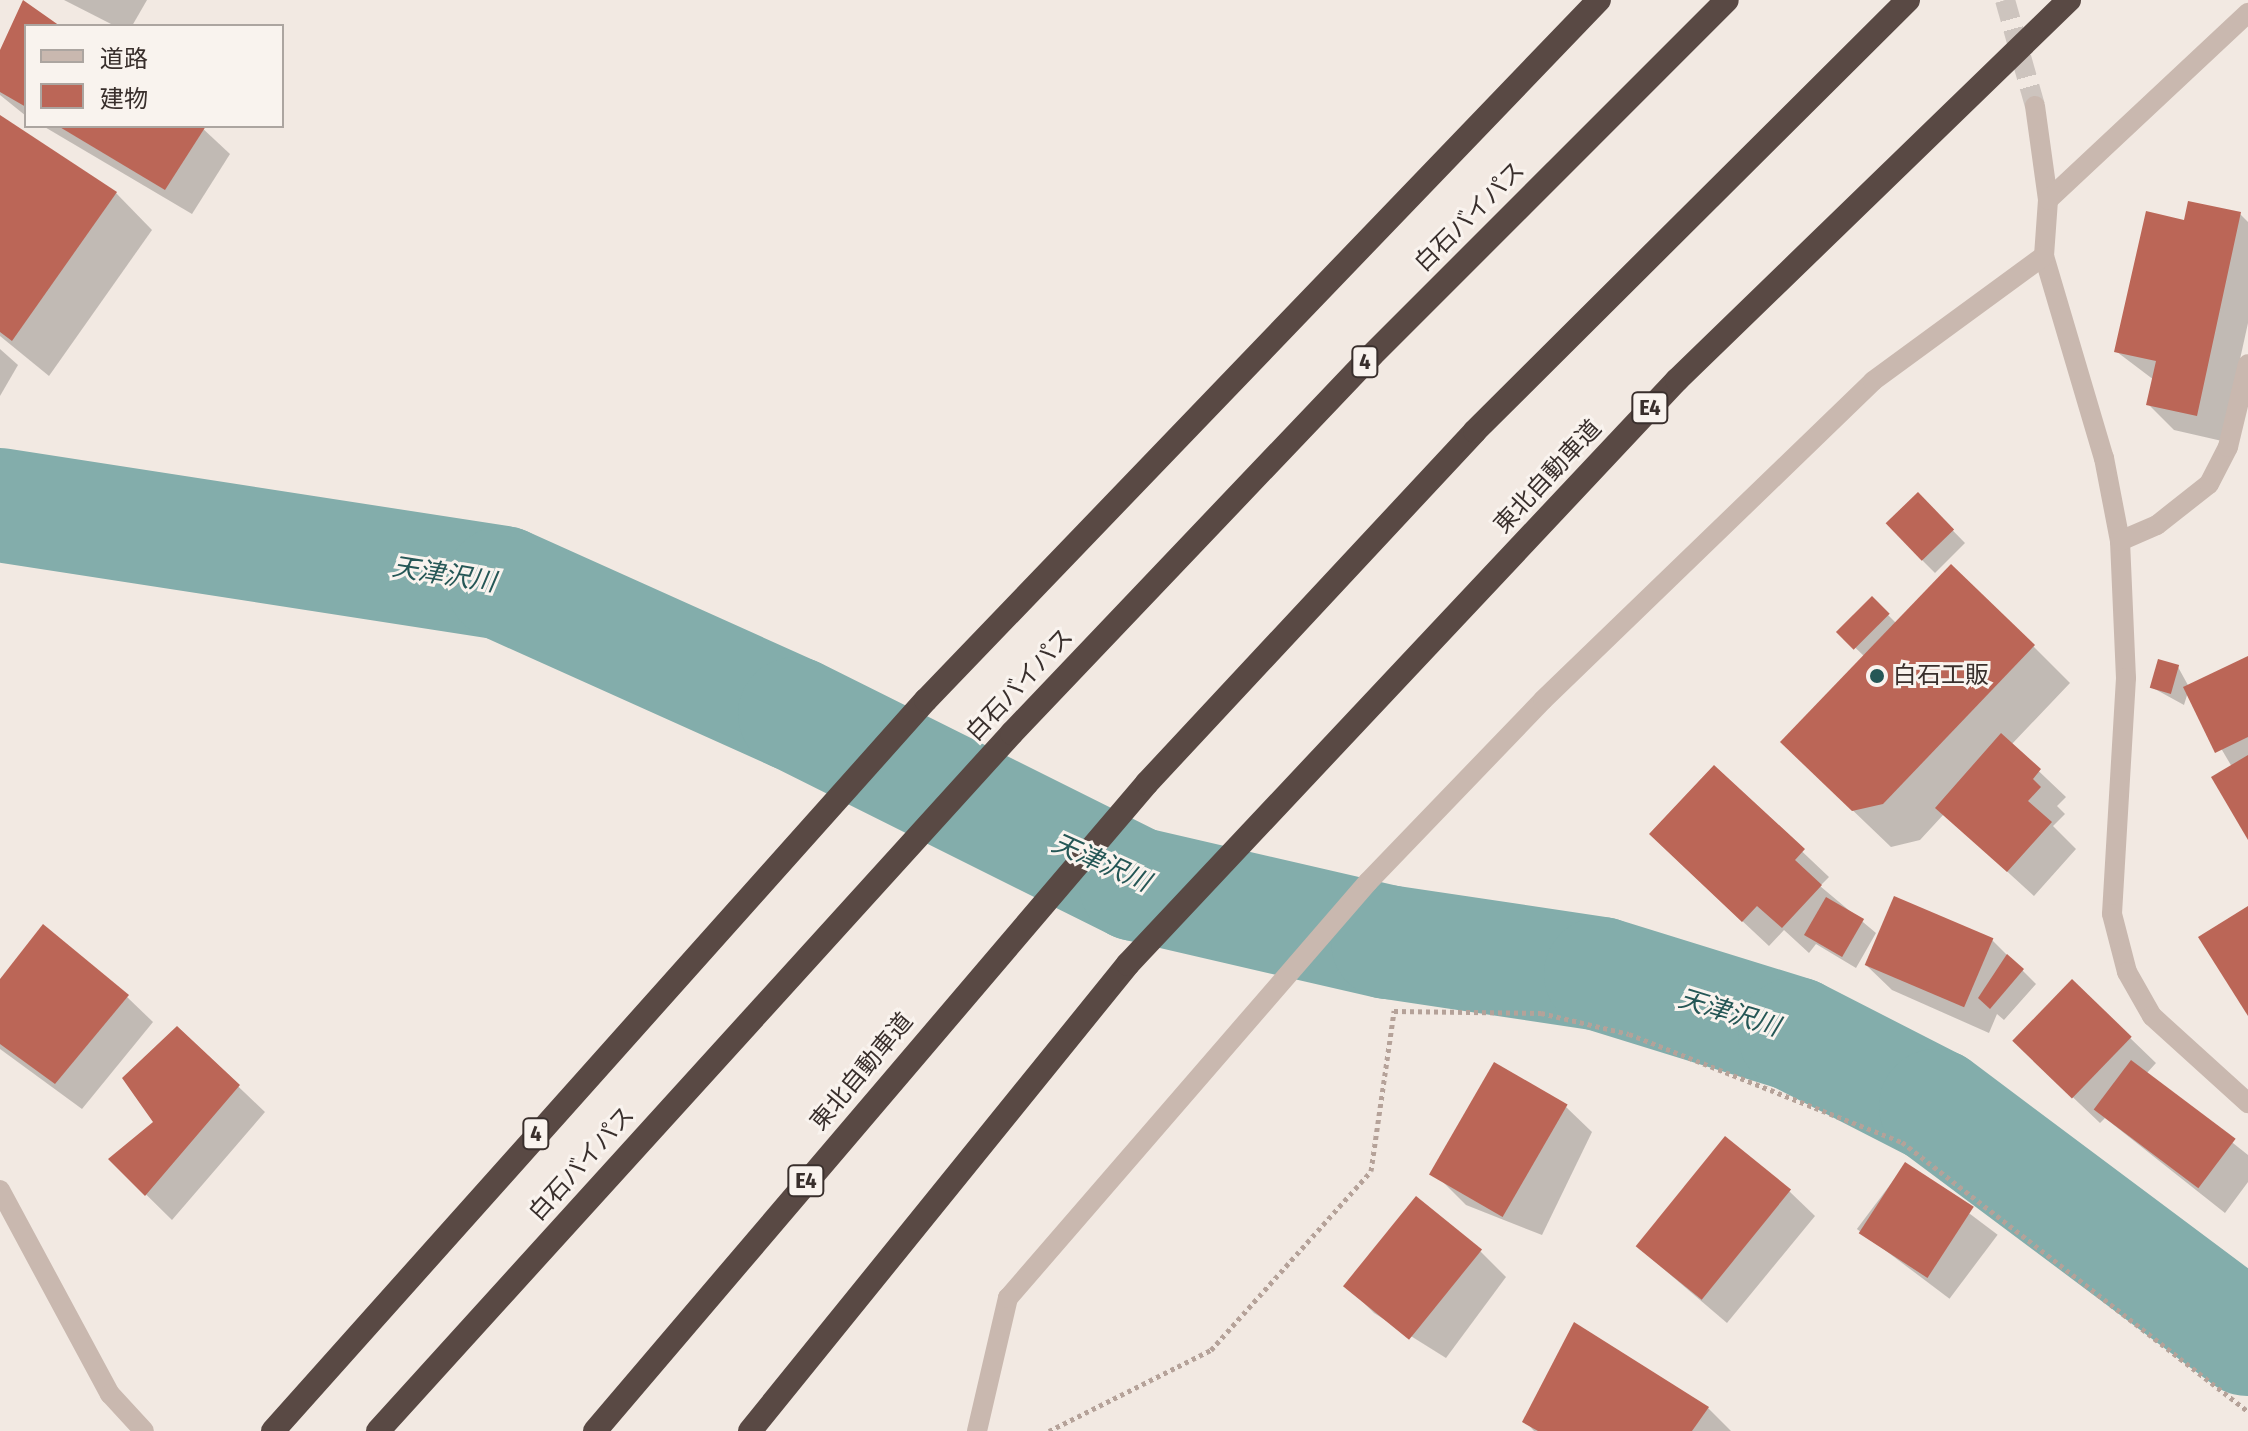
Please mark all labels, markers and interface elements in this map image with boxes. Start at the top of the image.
legend [24,24,284,128]
text: 道路 [100,45,148,73]
text: 建物 [100,85,148,113]
street label: 白石バイパス [1409,156,1531,278]
road number: 4 [1351,344,1379,380]
road number: E4 [1630,390,1670,426]
street label: 東北自動車道 [1488,415,1608,539]
water label: 天津沢川 [390,551,498,599]
street label: 白石バイパス [960,623,1080,747]
place label: 白石工販 [1893,662,1989,690]
marker: 白石工販 [1868,667,1886,685]
water label: 天津沢川 [1047,828,1155,898]
water label: 天津沢川 [1675,983,1783,1043]
street label: 東北自動車道 [805,1008,919,1136]
street label: 白石バイパス [523,1101,641,1227]
road number: 4 [522,1116,550,1152]
road number: E4 [786,1163,826,1199]

